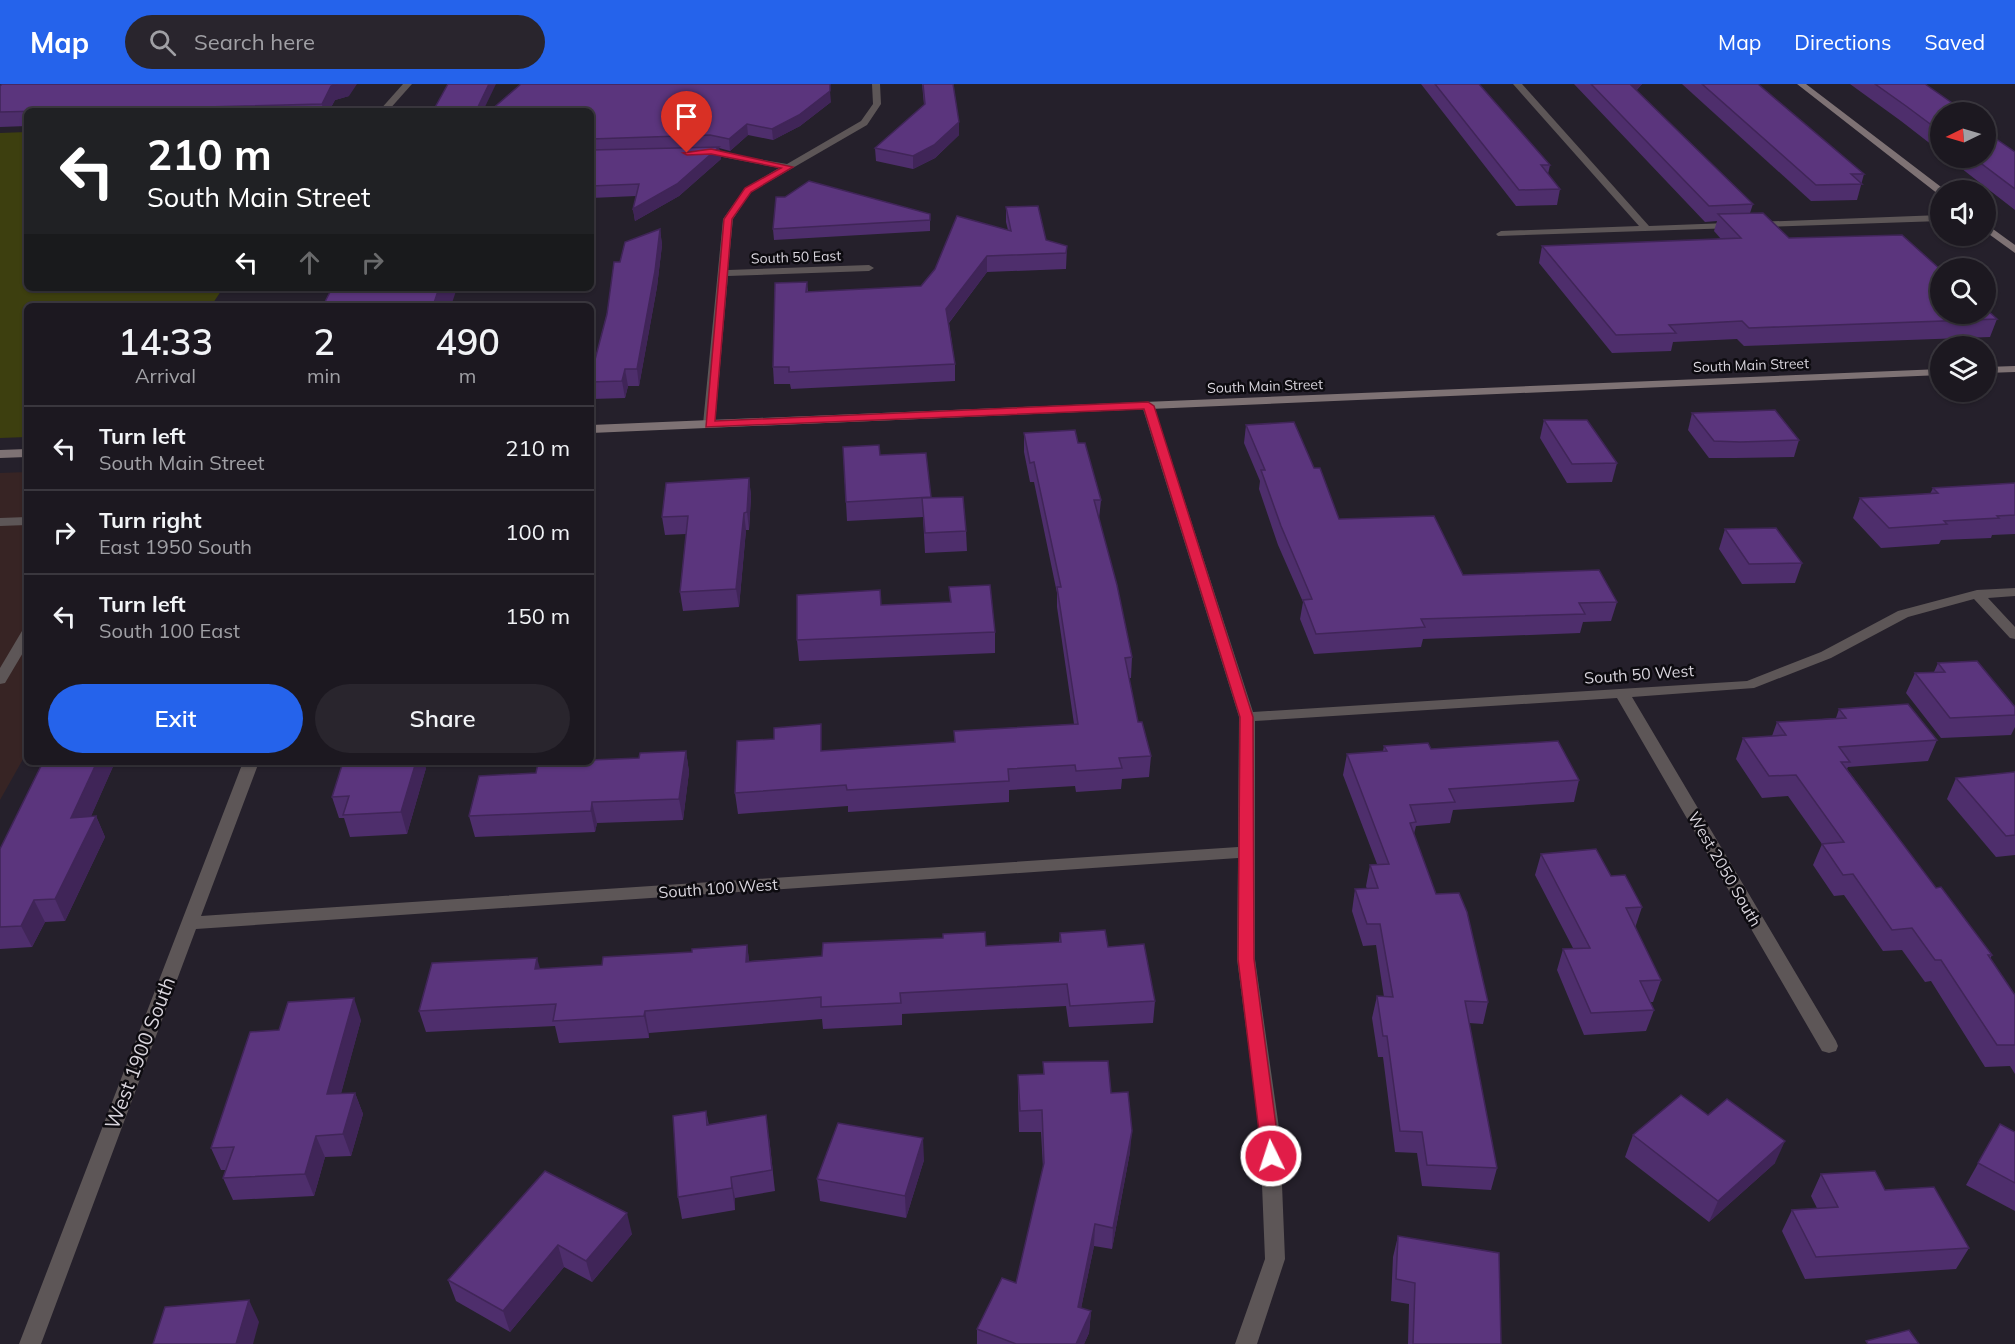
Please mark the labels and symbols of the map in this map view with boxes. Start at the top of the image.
pin [661,91,712,153]
north arrow [1930,102,1996,168]
street label: South 50 East [751,246,842,268]
street label: South Main Street [1693,354,1809,376]
street label: South Main Street [1207,375,1323,397]
street label: South 50 West [1583,660,1695,688]
street label: West 2050 South [1684,808,1766,930]
street label: South 100 West [658,874,779,902]
street label: West 1900 South [99,973,180,1133]
position arrow [1239,1124,1303,1188]

